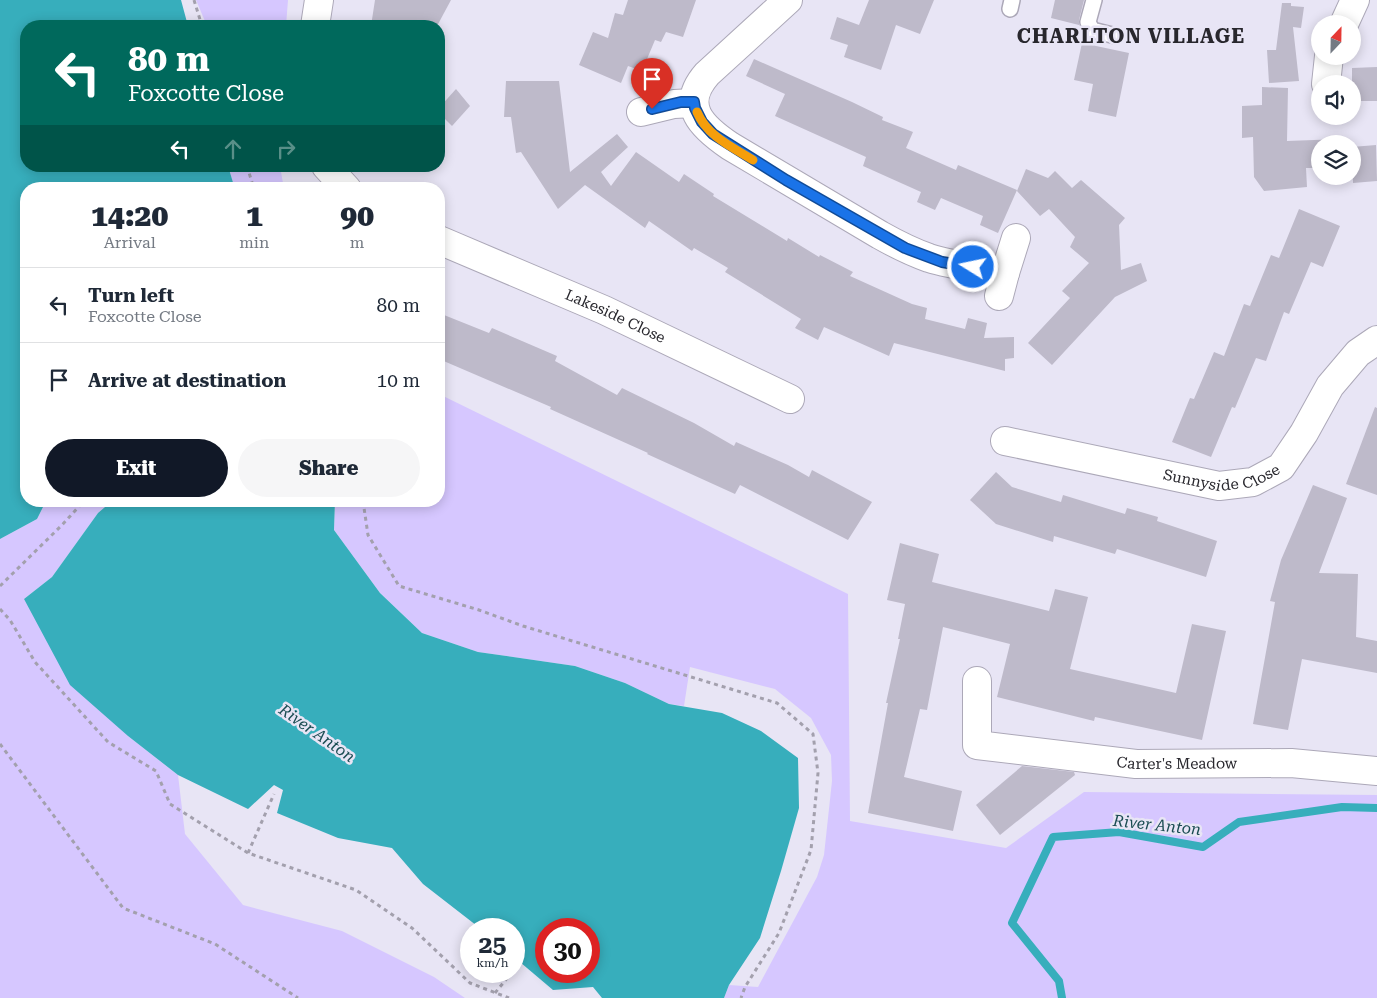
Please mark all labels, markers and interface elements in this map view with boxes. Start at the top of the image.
north arrow [1311,15,1361,65]
map controls [1311,15,1361,185]
district label: CHARLTON VILLAGE [1017,24,1245,48]
text: 80 m [128,39,210,80]
icon: left [45,40,110,105]
pin [631,58,673,109]
icon: arrive [638,65,666,93]
button: sound [1311,75,1361,125]
text: Foxcotte Close [128,81,284,106]
icon: left [166,135,194,163]
icon: ahead [219,135,247,163]
icon: right [272,135,300,163]
button: layers [1311,135,1361,185]
text: 14:20 [91,198,168,233]
text: 1 [246,198,263,233]
text: 90 [340,198,374,233]
text: Arrival [104,233,156,252]
text: min [239,233,269,252]
text: m [350,233,364,252]
position arrow [946,240,998,292]
text: Turn left [88,284,174,307]
street label: Lakeside Close [562,286,668,347]
icon: left [45,291,73,319]
text: 80 m [377,294,420,317]
text: Foxcotte Close [88,307,202,326]
icon: arrive [45,366,73,394]
text: Arrive at destination [88,369,286,392]
text: 10 m [377,369,420,392]
button: Exit [45,439,228,497]
button: Share [238,439,420,497]
street label: Sunnyside Close [1162,460,1283,495]
water label: River Anton [275,699,359,766]
street label: Carter's Meadow [1116,753,1238,773]
water label: River Anton [1111,811,1202,839]
speed limit sign: 30 [535,918,600,983]
text: 25 [478,930,507,959]
text: km/h [476,956,509,970]

